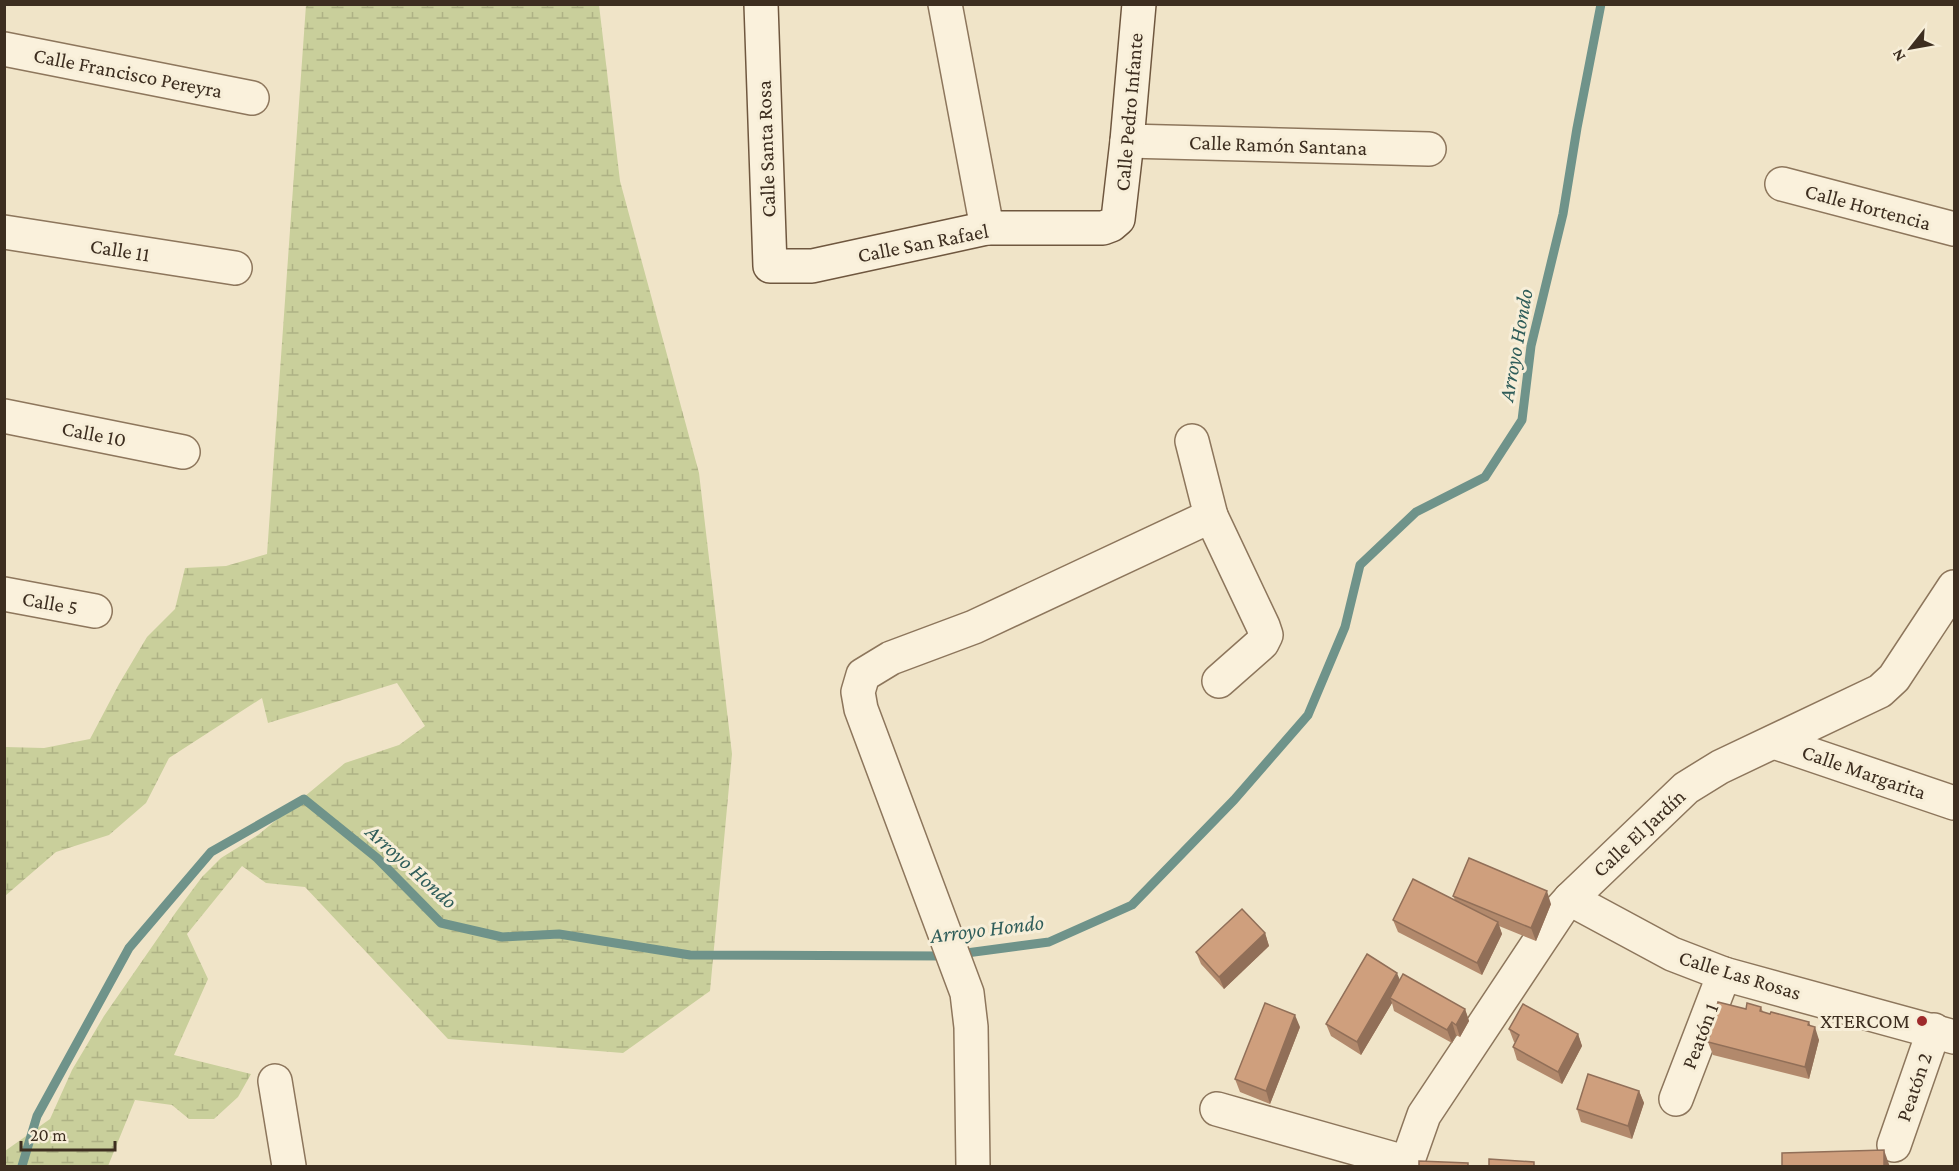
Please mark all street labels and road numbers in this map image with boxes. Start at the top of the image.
street label: Calle Pedro Infante [1110,32,1148,192]
street label: Calle Francisco Pereyra [31,43,225,103]
street label: Calle Santa Rosa [752,80,780,218]
street label: Calle Ramón Santana [1188,130,1368,160]
street label: Calle Hortencia [1803,179,1934,235]
street label: Calle San Rafael [856,219,990,267]
street label: Calle 11 [88,233,152,267]
street label: Calle 10 [60,416,128,452]
street label: Calle 5 [20,586,80,620]
street label: Calle Margarita [1799,740,1930,805]
street label: Calle El Jardín [1588,784,1690,882]
street label: Calle Las Rosas [1676,945,1804,1005]
street label: Peatón 1 [1677,1000,1723,1072]
street label: Peatón 2 [1891,1049,1937,1125]

